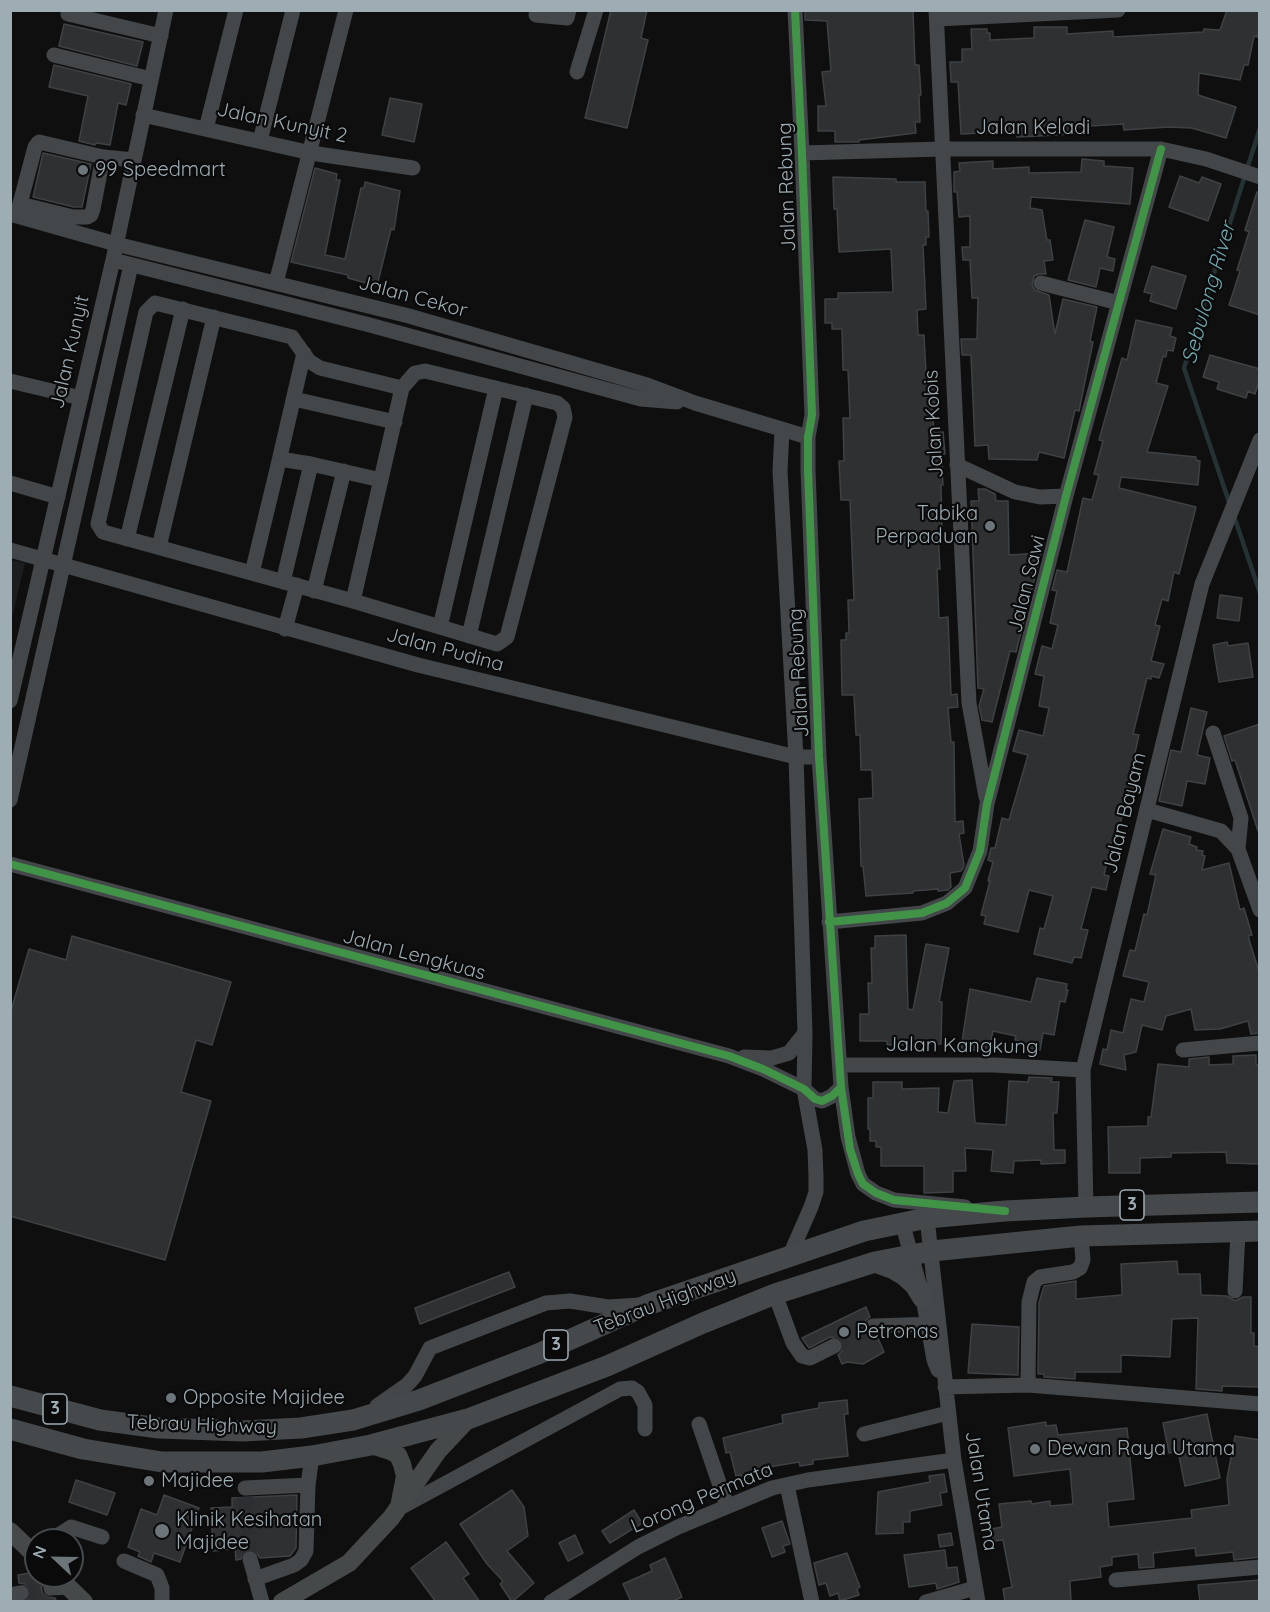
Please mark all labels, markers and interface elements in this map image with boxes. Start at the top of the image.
street label: Jalan Kunyit 2 [215,98,349,148]
street label: Jalan Keladi [976,116,1090,140]
street label: Jalan Rebung [773,122,801,252]
place label: 99 Speedmart [95,158,226,182]
marker: 99 Speedmart [76,163,90,177]
water label: Sebulong River [1177,219,1241,367]
street label: Jalan Cekor [356,271,470,323]
street label: Jalan Kunyit [45,293,95,411]
street label: Jalan Kobis [919,369,949,479]
place label: Tabika Perpaduan [876,502,978,549]
marker: Tabika Perpaduan [983,519,997,533]
street label: Jalan Sawi [1003,533,1051,635]
street label: Jalan Rebung [784,608,814,738]
street label: Jalan Pudina [384,623,506,677]
street label: Jalan Bayam [1098,750,1152,876]
street label: Jalan Lengkuas [340,924,488,986]
street label: Jalan Kangkung [885,1033,1039,1059]
road number: 3 [1120,1190,1144,1220]
street label: Tebrau Highway [590,1264,740,1340]
place label: Petronas [856,1320,938,1344]
marker: Petronas [837,1325,851,1339]
road number: 3 [544,1330,568,1360]
place label: Opposite Majidee [183,1386,345,1410]
marker: Opposite Majidee [164,1391,178,1405]
road number: 3 [43,1394,67,1424]
street label: Tebrau Highway [126,1410,278,1440]
street label: Jalan Utama [960,1429,1002,1553]
place label: Dewan Raya Utama [1047,1437,1235,1461]
marker: Dewan Raya Utama [1028,1442,1042,1456]
street label: Lorong Permata [628,1457,776,1539]
place label: Majidee [161,1469,234,1493]
marker: Majidee [142,1474,156,1488]
place label: Klinik Kesihatan Majidee [176,1508,322,1555]
marker: Klinik Kesihatan Majidee [153,1522,171,1540]
north arrow [24,1528,84,1588]
text: N [28,1543,51,1561]

